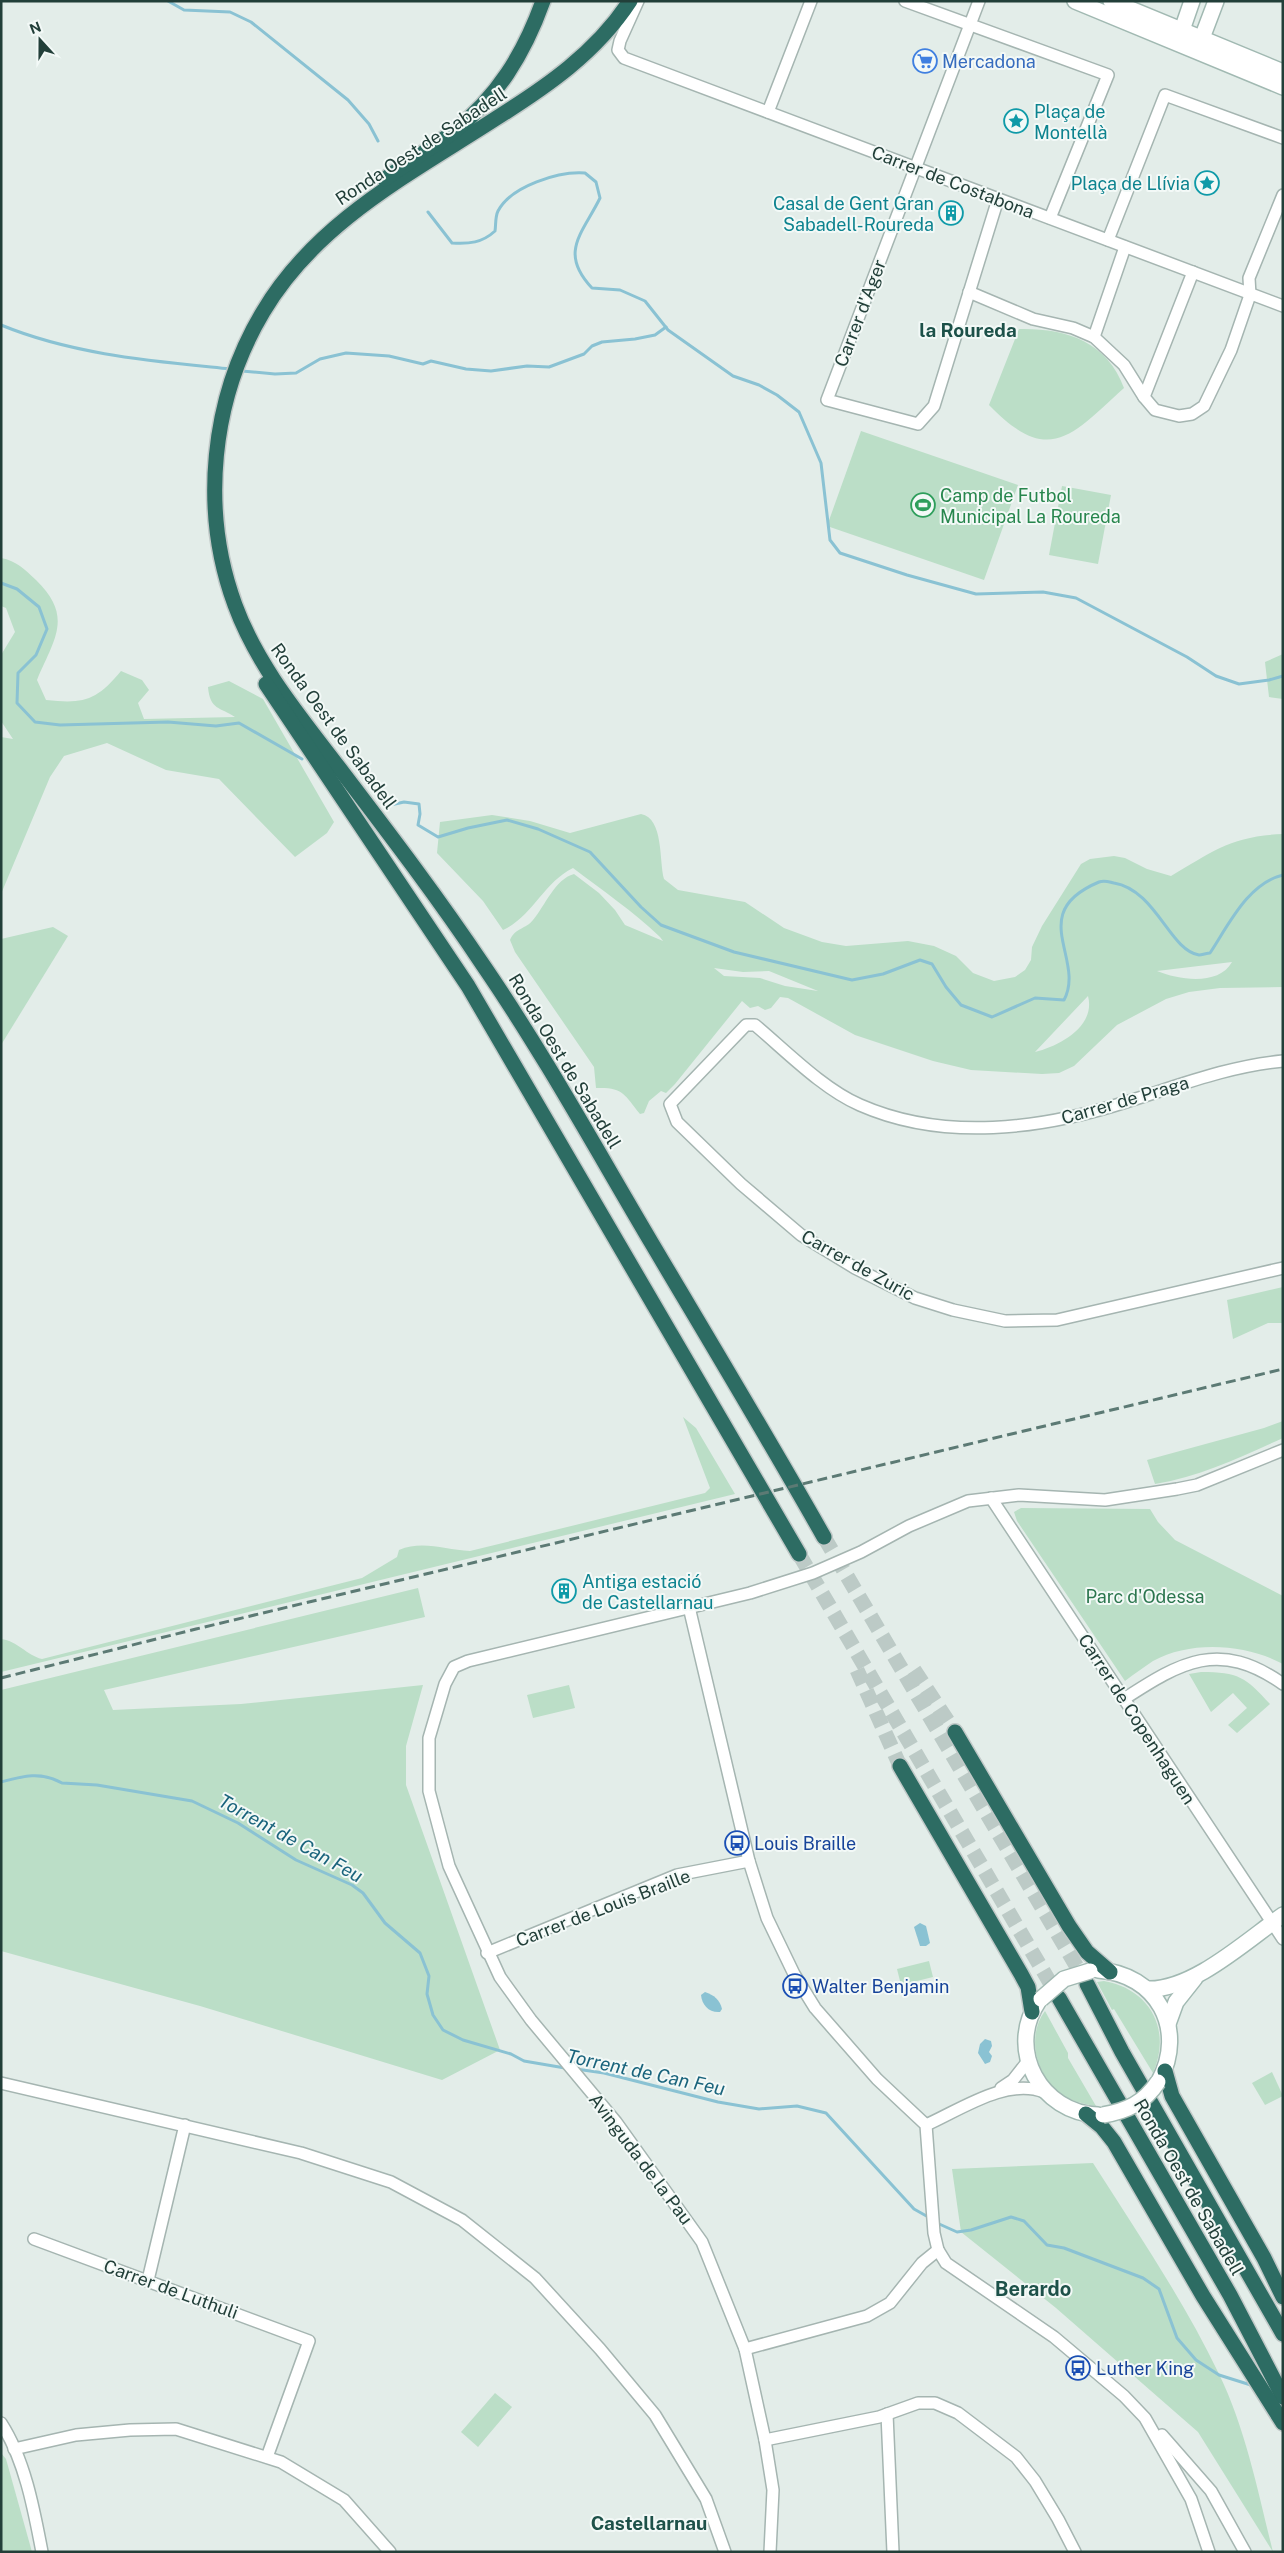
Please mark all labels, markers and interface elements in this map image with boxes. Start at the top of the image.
north arrow [15,15,65,65]
text: N [27,18,43,37]
supermarket icon: Mercadona [912,48,938,74]
place label: Mercadona [942,51,1036,72]
street label: Ronda Oest de Sabadell [331,83,511,209]
place label: Plaça de Montellà [1034,101,1107,143]
place icon: Plaça de Montellà [1003,108,1029,134]
street label: Carrer de Costabona [869,141,1037,223]
place icon: Plaça de Llívia [1194,170,1220,196]
place label: Plaça de Llívia [1071,173,1190,194]
place label: Casal de Gent Gran Sabadell-Roureda [773,193,934,235]
building icon: Casal de Gent Gran Sabadell-Roureda [938,200,964,226]
street label: Carrer d'Ager [830,256,890,370]
district label: la Roureda [919,319,1017,341]
place label: Camp de Futbol Municipal La Roureda [940,485,1121,527]
sports icon: Camp de Futbol Municipal La Roureda [910,492,936,518]
street label: Ronda Oest de Sabadell [267,639,401,813]
street label: Ronda Oest de Sabadell [504,970,626,1152]
street label: Carrer de Praga [1059,1072,1191,1128]
street label: Carrer de Zuric [798,1225,918,1305]
place label: Antiga estació de Castellarnau [582,1571,713,1613]
building icon: Antiga estació de Castellarnau [551,1578,577,1604]
park label: Parc d'Odessa [1085,1586,1205,1607]
street label: Carrer de Copenhaguen [1074,1630,1200,1808]
water label: Torrent de Can Feu [215,1789,367,1887]
bus stop icon: Louis Braille [724,1830,750,1856]
place label: Louis Braille [754,1833,856,1854]
street label: Carrer de Louis Braille [513,1865,693,1951]
bus stop icon: Walter Benjamin [782,1973,808,1999]
place label: Walter Benjamin [812,1976,949,1997]
water label: Torrent de Can Feu [565,2044,727,2100]
street label: Avinguda de la Pau [585,2089,697,2229]
street label: Ronda Oest de Sabadell [1130,2095,1248,2279]
street label: Carrer de Luthuli [101,2255,241,2323]
district label: Berardo [995,2277,1071,2301]
bus stop icon: Luther King [1065,2355,1091,2381]
place label: Luther King [1096,2358,1194,2379]
district label: Castellarnau [591,2512,707,2534]

